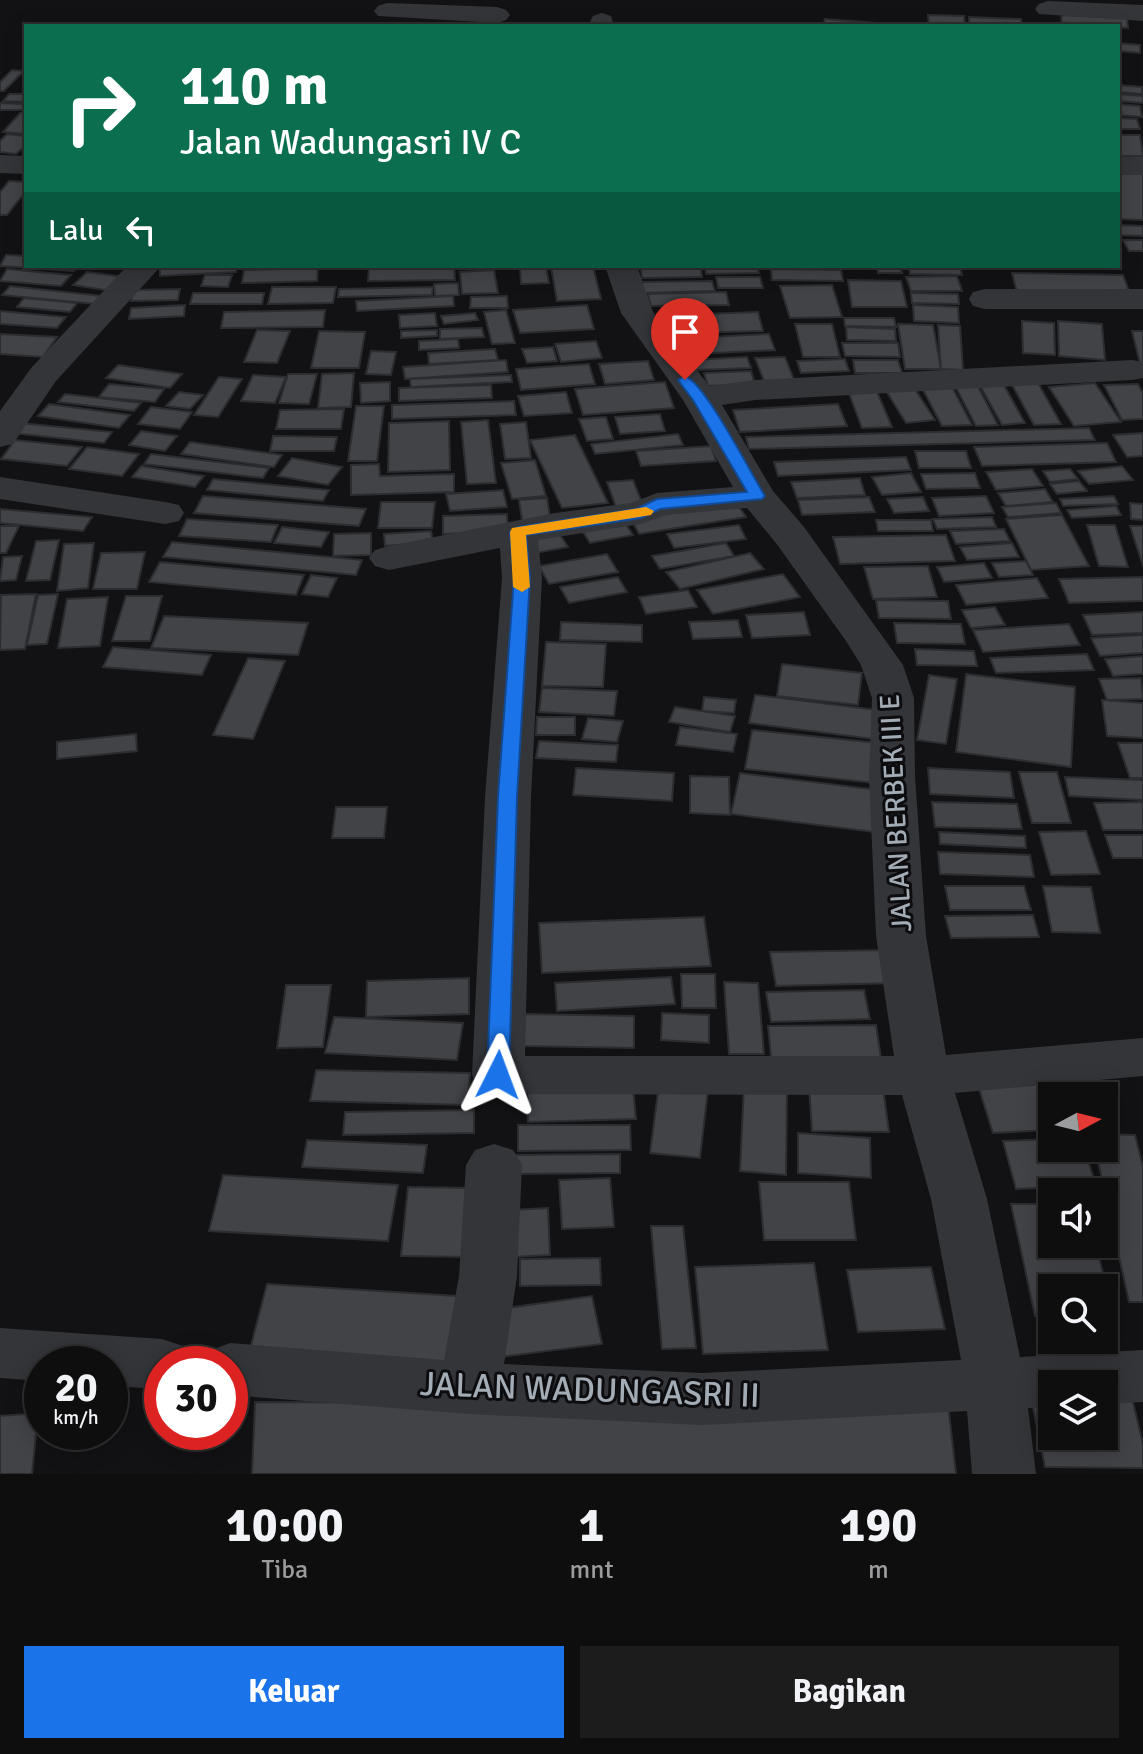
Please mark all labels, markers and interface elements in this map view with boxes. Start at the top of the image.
text: 110 m [180,51,328,120]
icon: right [48,56,152,160]
text: Jalan Wadungasri IV C [180,120,521,165]
icon: left [119,208,163,252]
text: Lalu [48,212,103,249]
pin [651,298,719,380]
icon: arrive [663,310,707,354]
street label: JALAN BERBEK III E [873,693,919,933]
position arrow [456,1033,540,1117]
north arrow [1038,1082,1118,1162]
map controls [1038,1082,1118,1450]
button: sound [1038,1178,1118,1258]
button: search [1038,1274,1118,1354]
speed limit sign: 30 [144,1346,248,1450]
text: 20 [54,1363,98,1413]
street label: JALAN WADUNGASRI II [419,1363,761,1417]
button: layers [1038,1370,1118,1450]
text: km/h [53,1405,99,1430]
text: 10:00 [226,1496,344,1555]
text: 1 [579,1496,604,1555]
text: 190 [839,1496,917,1555]
text: Tiba [261,1554,308,1586]
text: mnt [570,1554,614,1586]
text: m [868,1554,889,1586]
button: Keluar [24,1646,564,1738]
button: Bagikan [580,1646,1119,1738]

